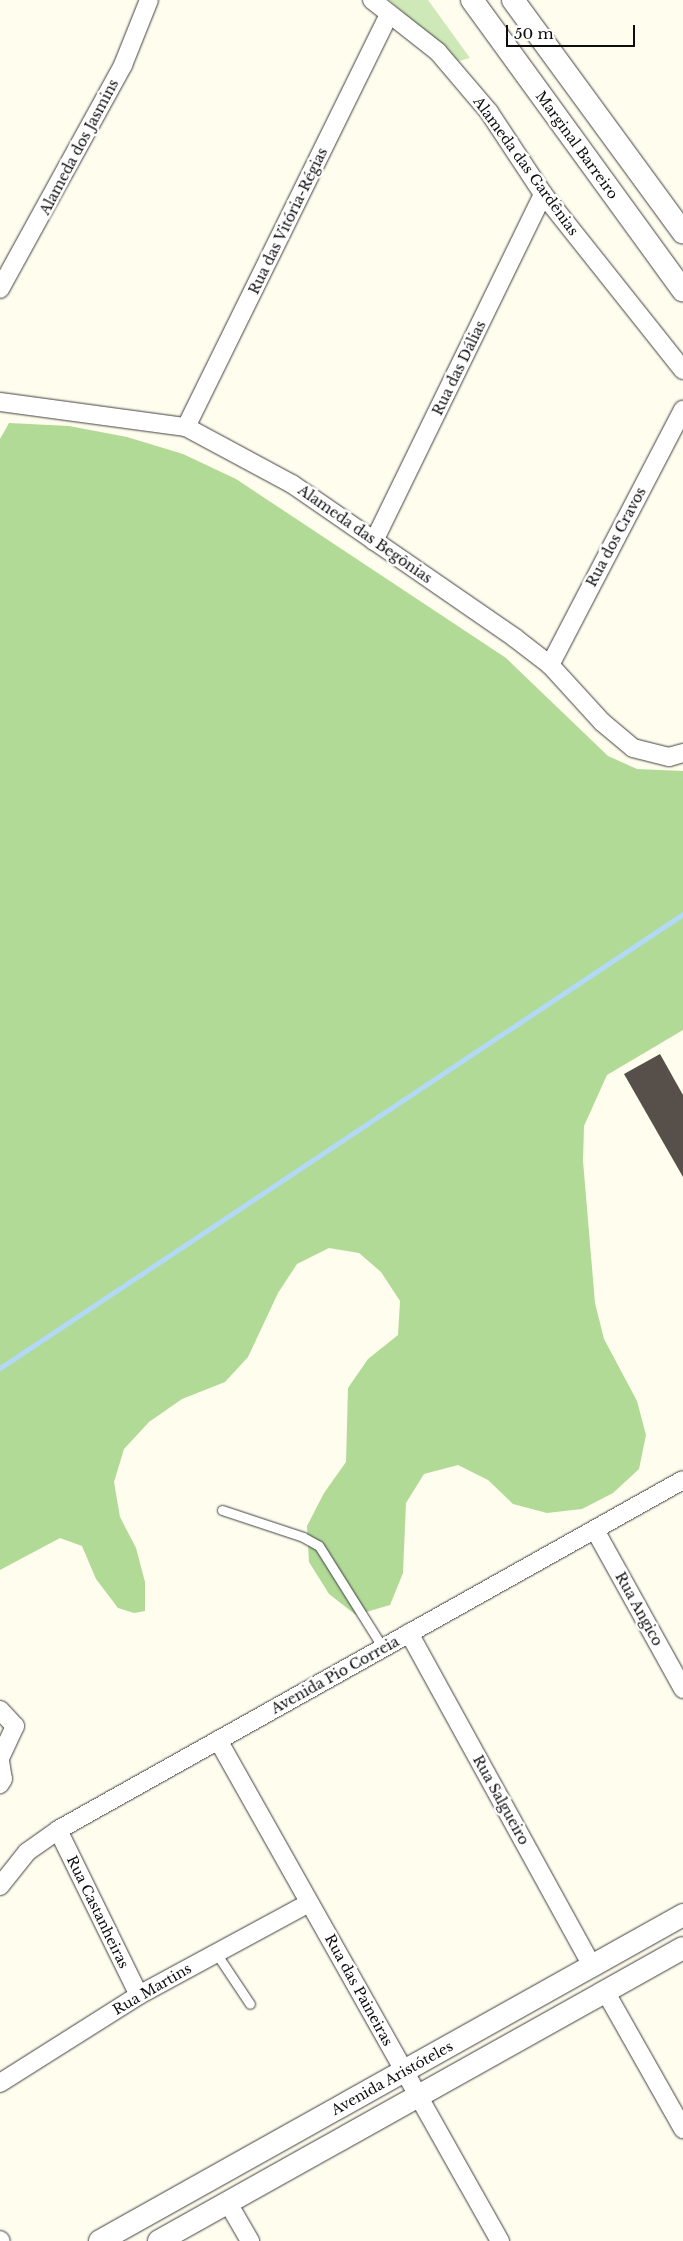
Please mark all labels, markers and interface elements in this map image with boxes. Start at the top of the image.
scale bar [508,15,637,47]
text: 50 m [514,24,554,43]
street label: Alameda dos Jasmins [36,76,122,218]
street label: Marginal Barreiro [532,88,622,202]
street label: Alameda das Gardênias [470,93,582,239]
street label: Rua das Vitória-Régias [245,145,331,297]
street label: Rua das Dálias [429,318,489,418]
street label: Alameda das Begônias [295,481,435,587]
street label: Rua dos Cravos [583,484,649,590]
street label: Rua Angico [612,1569,666,1649]
street label: Avenida Pio Correia [268,1633,402,1717]
street label: Rua Salgueiro [469,1752,533,1848]
street label: Rua Castanheiras [63,1853,133,1971]
street label: Rua das Paineiras [321,1931,397,2049]
street label: Rua Martins [110,1960,194,2018]
street label: Avenida Aristóteles [328,2037,456,2119]

